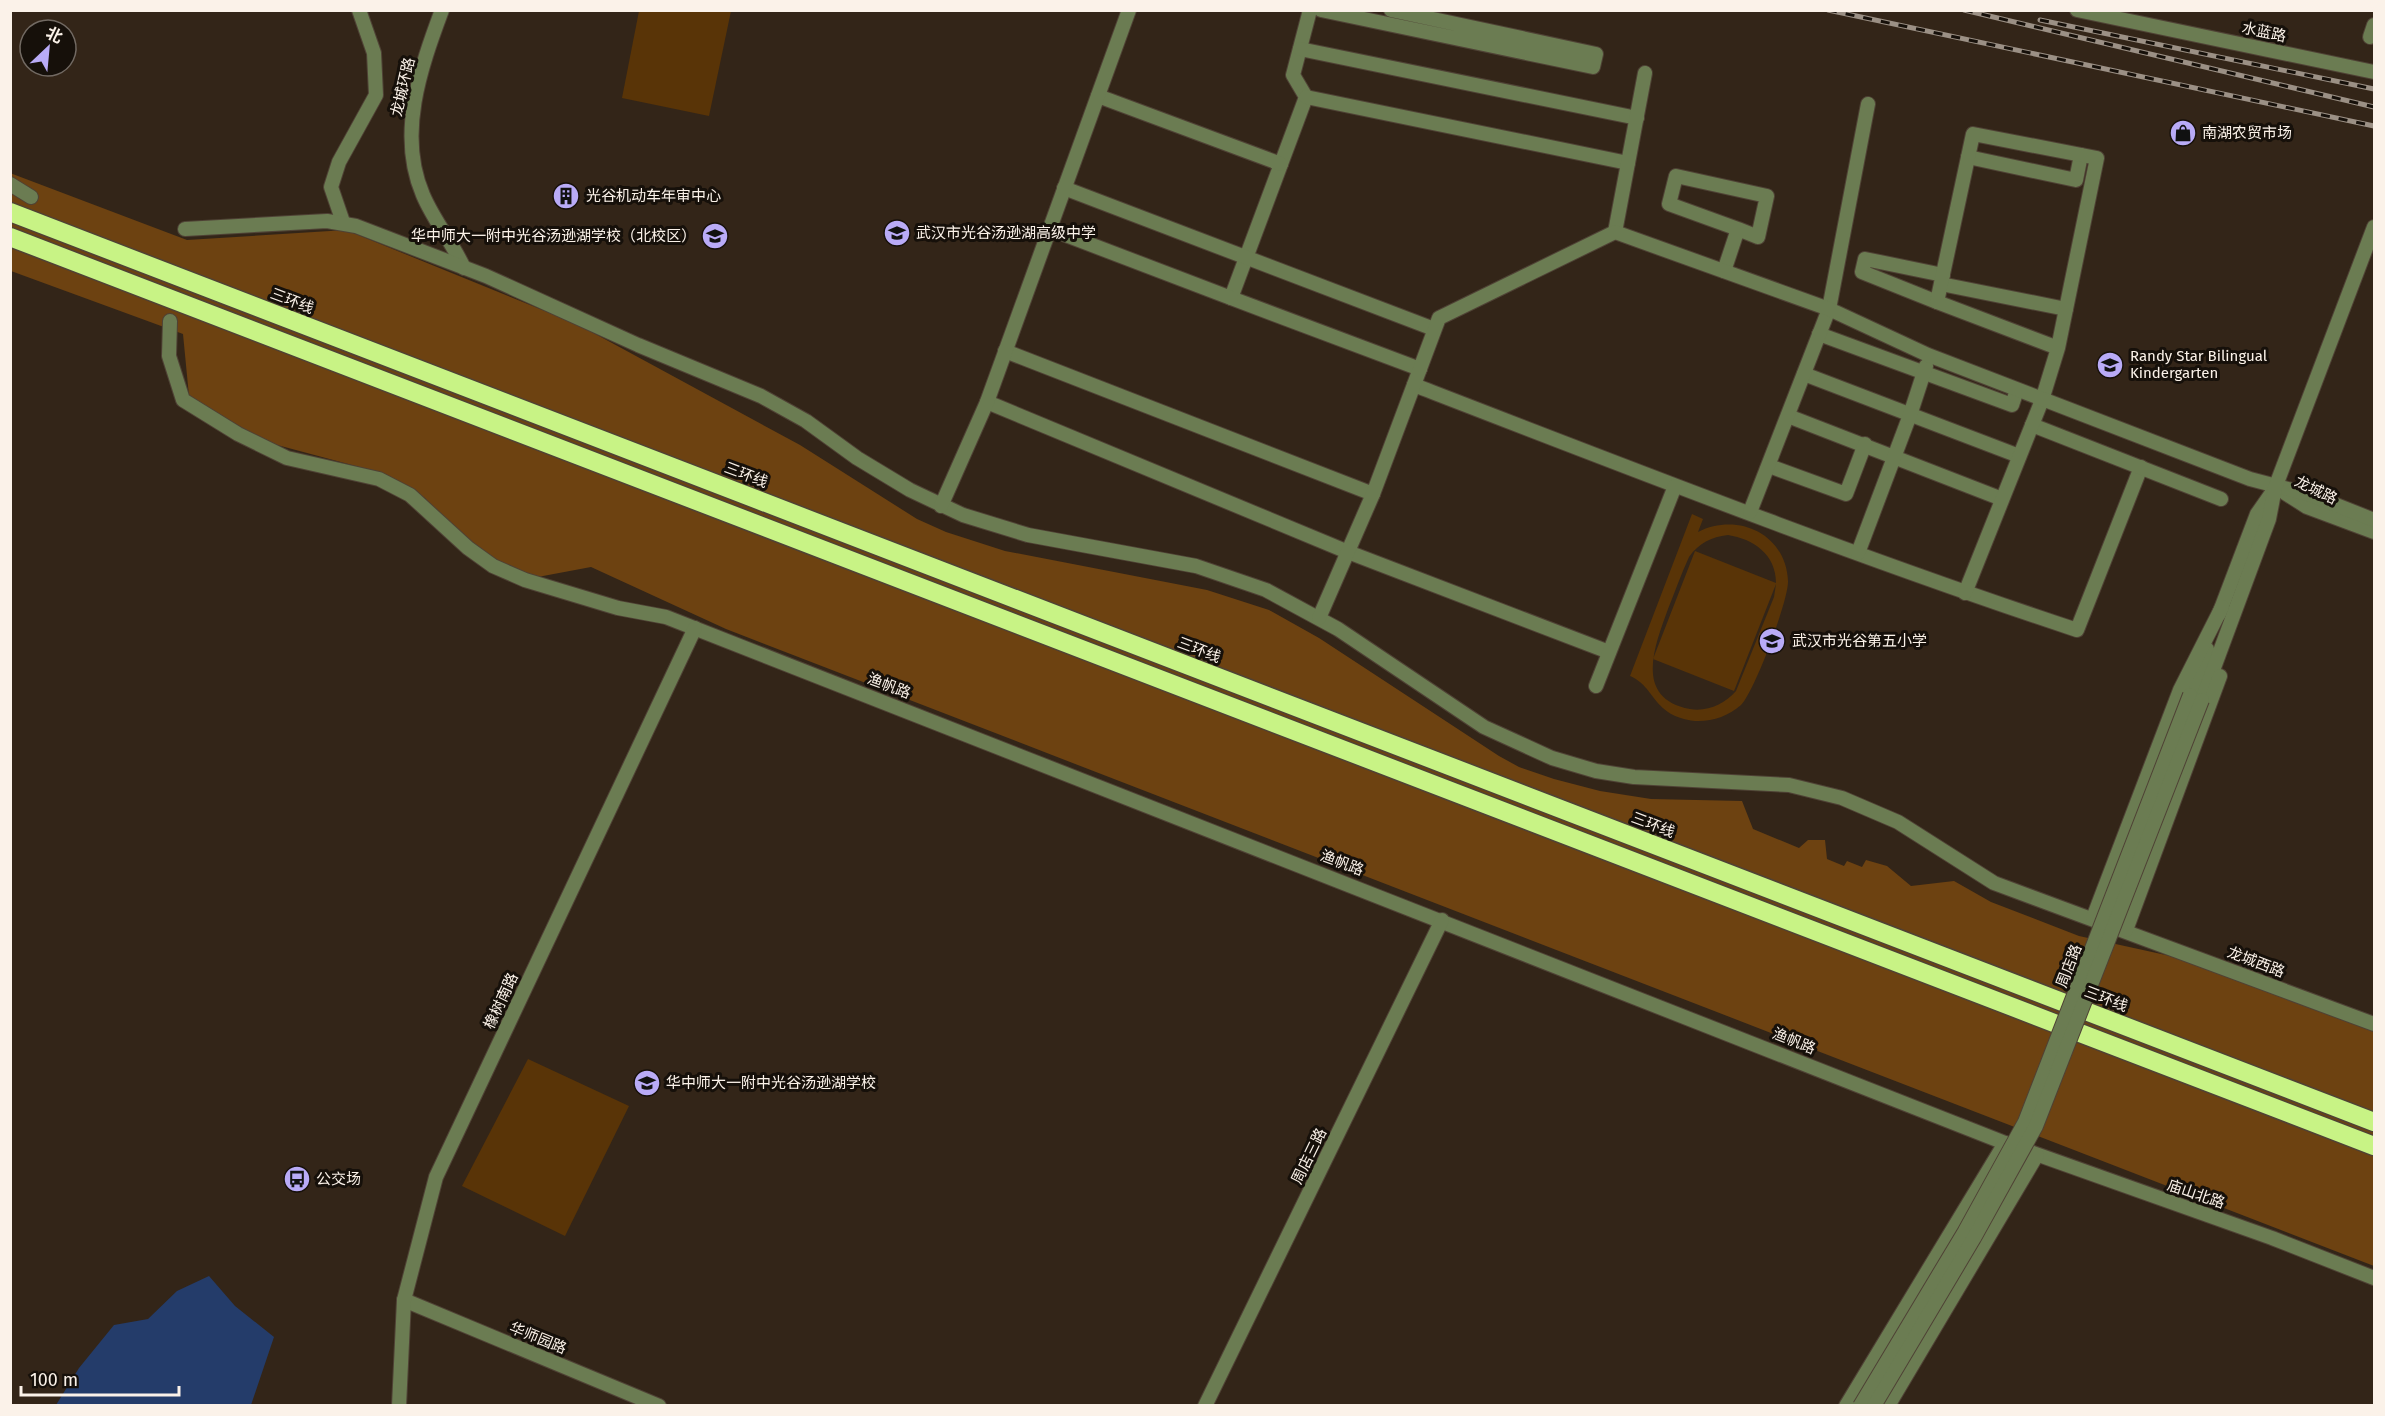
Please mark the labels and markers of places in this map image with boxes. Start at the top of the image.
shop icon: 南湖农贸市场 [2168,118,2198,148]
place label: 南湖农贸市场 [2202,124,2292,142]
building icon: 光谷机动车年审中心 [551,181,581,211]
place label: 光谷机动车年审中心 [586,187,721,205]
school or university icon: 武汉市光谷汤逊湖高级中学 [882,218,912,248]
school or university icon: 华中师大一附中光谷汤逊湖学校（北校区） [700,221,730,251]
place label: 武汉市光谷汤逊湖高级中学 [916,224,1096,242]
place label: 华中师大一附中光谷汤逊湖学校（北校区） [411,227,696,245]
place label: Randy Star Bilingual Kindergarten [2130,347,2268,382]
school or university icon: Randy Star Bilingual Kindergarten [2095,350,2125,380]
school or university icon: 武汉市光谷第五小学 [1757,626,1787,656]
place label: 武汉市光谷第五小学 [1792,632,1927,650]
school or university icon: 华中师大一附中光谷汤逊湖学校 [632,1068,662,1098]
place label: 华中师大一附中光谷汤逊湖学校 [666,1074,876,1092]
bus stop icon: 公交场 [282,1164,312,1194]
place label: 公交场 [316,1170,361,1188]

